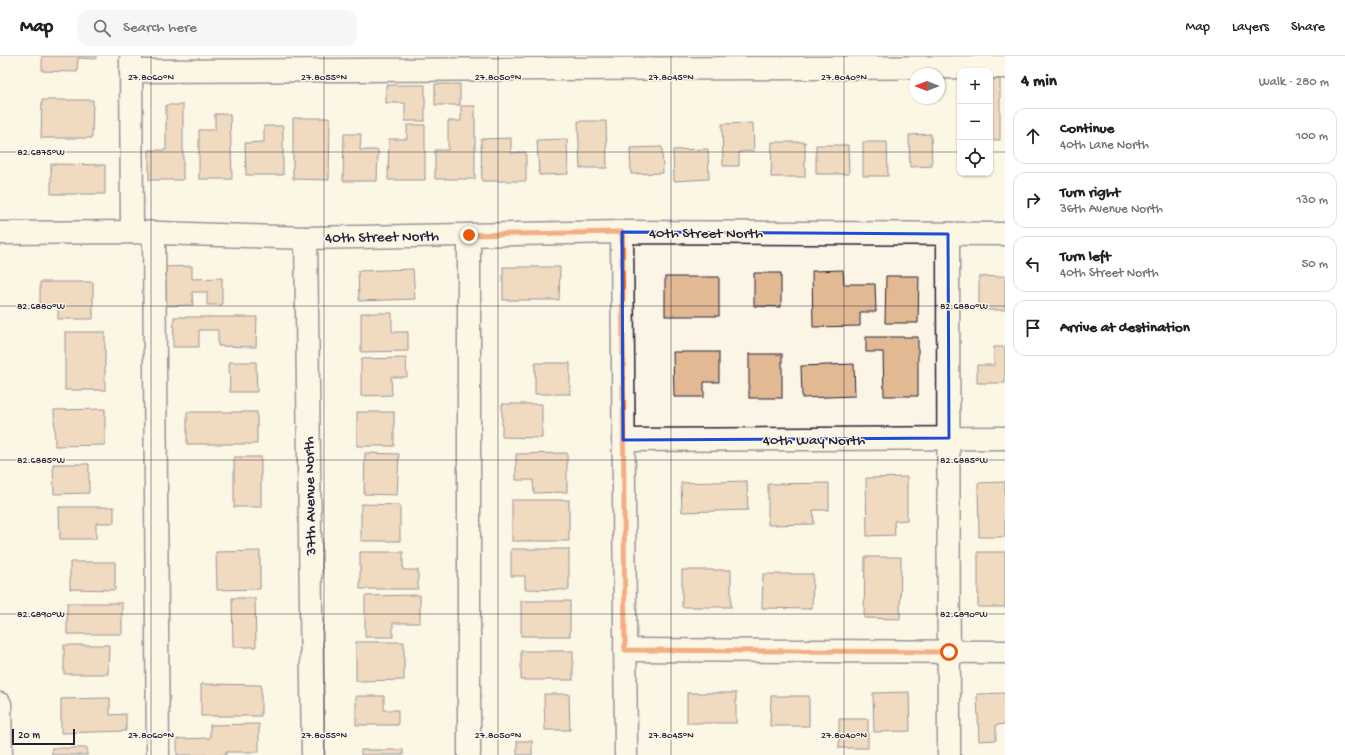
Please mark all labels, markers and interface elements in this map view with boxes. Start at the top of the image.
search box [77,10,357,46]
text: Map [20,16,53,39]
icon: search [91,17,113,39]
text: Search here [123,19,197,37]
text: Map [1186,19,1210,36]
text: Layers [1232,19,1269,36]
text: Share [1291,19,1325,36]
north arrow [909,68,945,104]
map controls [957,68,993,176]
button: + [957,68,993,104]
text: 27.8060°N [128,72,175,84]
text: 27.8055°N [301,72,347,84]
text: 27.8050°N [475,72,522,84]
text: 27.8045°N [648,72,694,84]
text: 27.8040°N [821,72,867,84]
text: 4 min [1021,72,1057,92]
text: Walk · 280 m [1259,75,1329,90]
button: − [957,104,993,140]
text: Continue [1060,120,1114,138]
icon: ahead [1022,125,1044,147]
text: 100 m [1296,129,1328,144]
text: 40th Lane North [1060,138,1149,153]
button: locate [957,140,993,176]
text: 82.6875°W [17,147,65,159]
text: Turn right [1060,184,1120,202]
icon: right [1022,189,1044,211]
text: 130 m [1296,193,1328,208]
text: 36th Avenue North [1060,202,1163,217]
street label: 40th Street North [649,225,763,243]
route end [460,226,478,244]
street label: 40th Street North [325,228,439,248]
text: Turn left [1060,248,1111,266]
icon: left [1022,253,1044,275]
text: 50 m [1301,257,1328,272]
text: 40th Street North [1060,266,1159,281]
text: 82.6880°W [17,301,66,313]
text: 82.6880°W [940,301,989,313]
icon: arrive [1022,317,1044,339]
text: Arrive at destination [1060,319,1190,337]
street label: 40th Way North [763,432,865,450]
street label: 37th Avenue North [301,436,321,557]
text: 82.6885°W [17,455,65,467]
text: 82.6885°W [940,455,988,467]
text: 82.6890°W [17,609,65,621]
text: 82.6890°W [940,609,988,621]
route start [940,643,958,661]
scale bar [12,727,75,746]
text: 20 m [18,730,40,742]
text: 27.8060°N [128,730,175,742]
text: 27.8055°N [301,730,347,742]
text: 27.8050°N [475,730,522,742]
text: 27.8045°N [648,730,694,742]
text: 27.8040°N [821,730,867,742]

